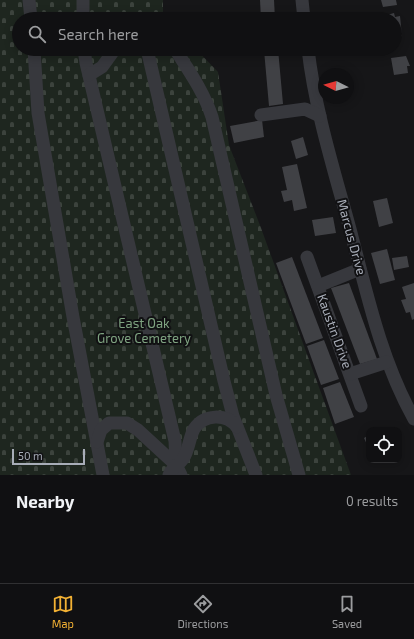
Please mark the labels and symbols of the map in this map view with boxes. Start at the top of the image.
north arrow [318,68,354,104]
street label: Marcus Drive [334,197,370,277]
street label: Kaustin Drive [314,291,356,371]
park label: East Oak Grove Cemetery [97,315,191,346]
scale bar [12,447,85,466]

